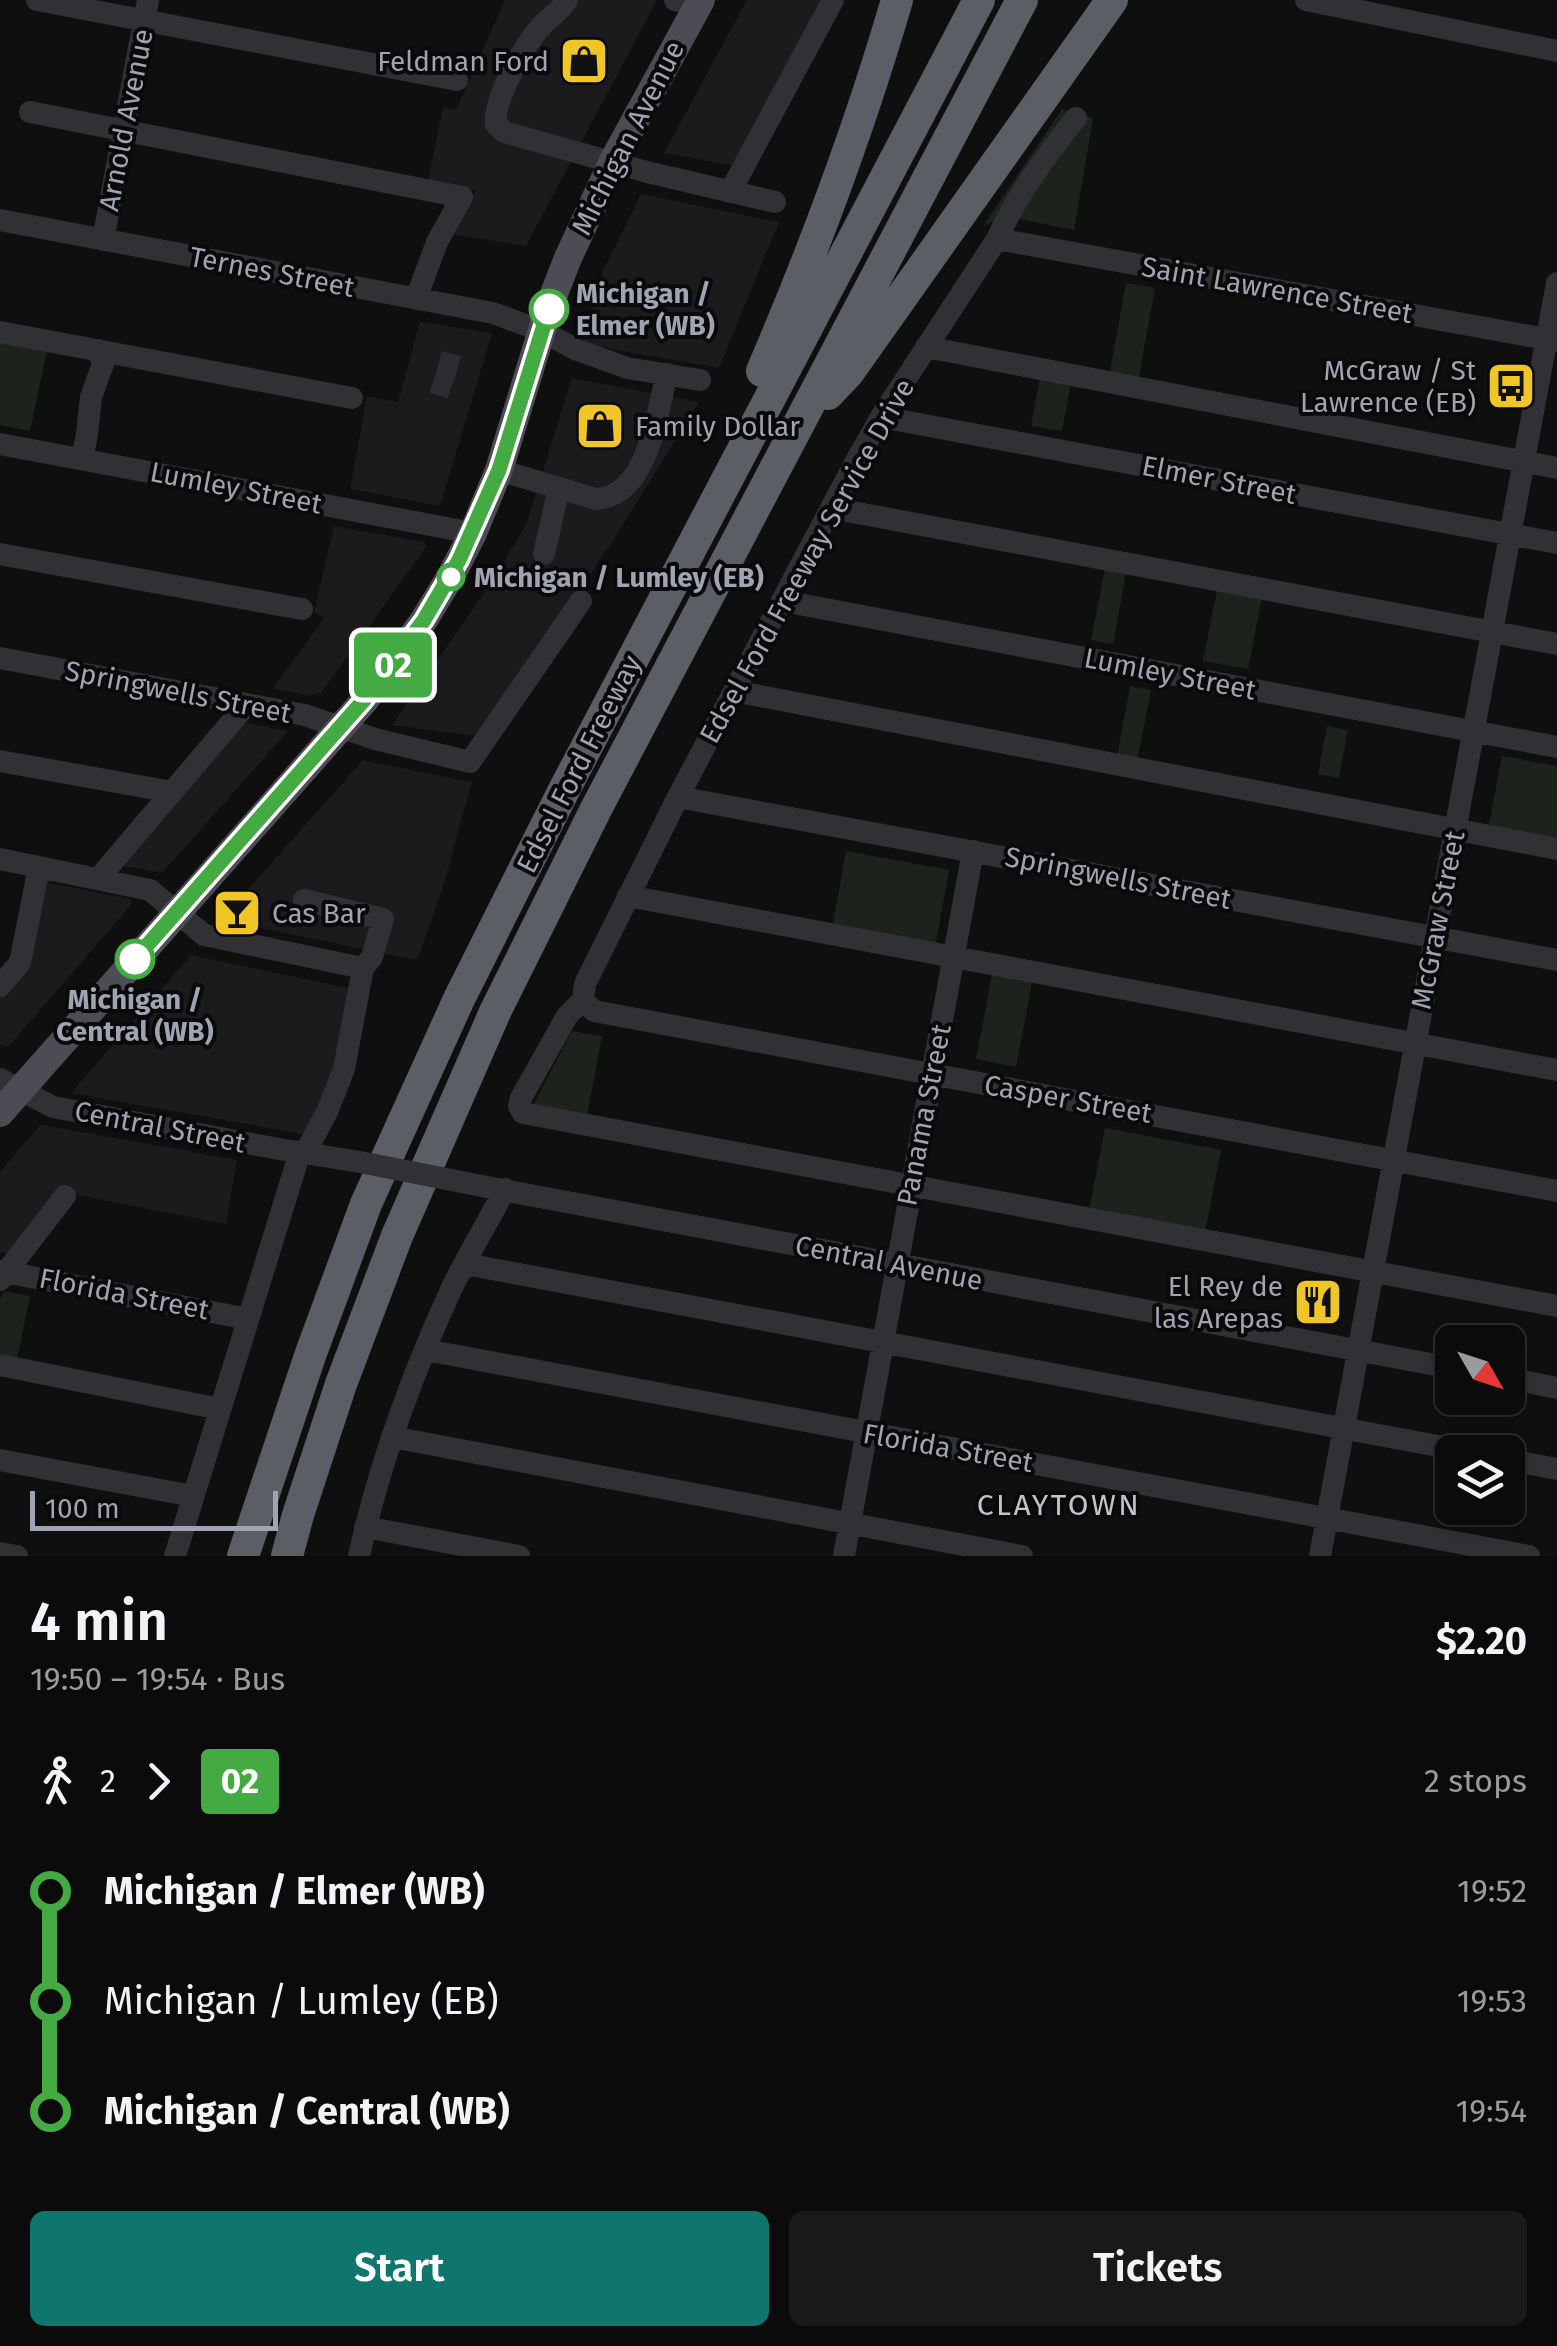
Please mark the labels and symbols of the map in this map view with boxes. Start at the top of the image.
street label: Arnold Avenue [92,26,160,214]
shop icon: Feldman Ford [558,35,610,87]
street label: Michigan Avenue [565,35,691,241]
place label: Feldman Ford [377,45,549,78]
street label: Ternes Street [187,240,358,304]
street label: Saint Lawrence Street [1139,250,1416,330]
place label: Michigan / Elmer (WB) [576,277,715,342]
marker: Michigan / Elmer (WB) [530,290,568,328]
place label: McGraw / St Lawrence (EB) [1300,354,1477,419]
bus stop icon: McGraw / St Lawrence (EB) [1485,360,1537,412]
street label: Edsel Ford Freeway Service Drive [693,373,921,749]
shop icon: Family Dollar [574,400,626,452]
place label: Family Dollar [635,410,800,443]
street label: Elmer Street [1139,449,1300,511]
street label: Lumley Street [147,455,326,521]
place label: Michigan / Lumley (EB) [474,561,764,594]
marker: Michigan / Lumley (EB) [438,564,464,590]
line badge: 02 [348,632,438,698]
street label: Lumley Street [1081,641,1260,707]
street label: Edsel Ford Freeway [510,649,648,878]
street label: Springwells Street [62,654,295,730]
street label: McGraw Street [1405,827,1472,1012]
street label: Springwells Street [1002,840,1235,916]
bar icon: Cas Bar [211,887,263,939]
place label: Cas Bar [272,897,366,930]
marker: Michigan / Central (WB) [116,940,154,978]
place label: Michigan / Central (WB) [56,983,214,1048]
street label: Panama Street [890,1021,958,1209]
street label: Casper Street [982,1068,1155,1130]
street label: Central Street [72,1094,249,1160]
street label: Central Avenue [792,1229,986,1297]
street label: Florida Street [36,1261,212,1327]
place label: El Rey de las Arepas [1154,1270,1283,1335]
restaurant icon: El Rey de las Arepas [1292,1276,1344,1328]
north arrow [1435,1325,1525,1415]
street label: Florida Street [860,1417,1036,1479]
scale bar [30,1486,278,1530]
district label: CLAYTOWN [977,1487,1141,1523]

